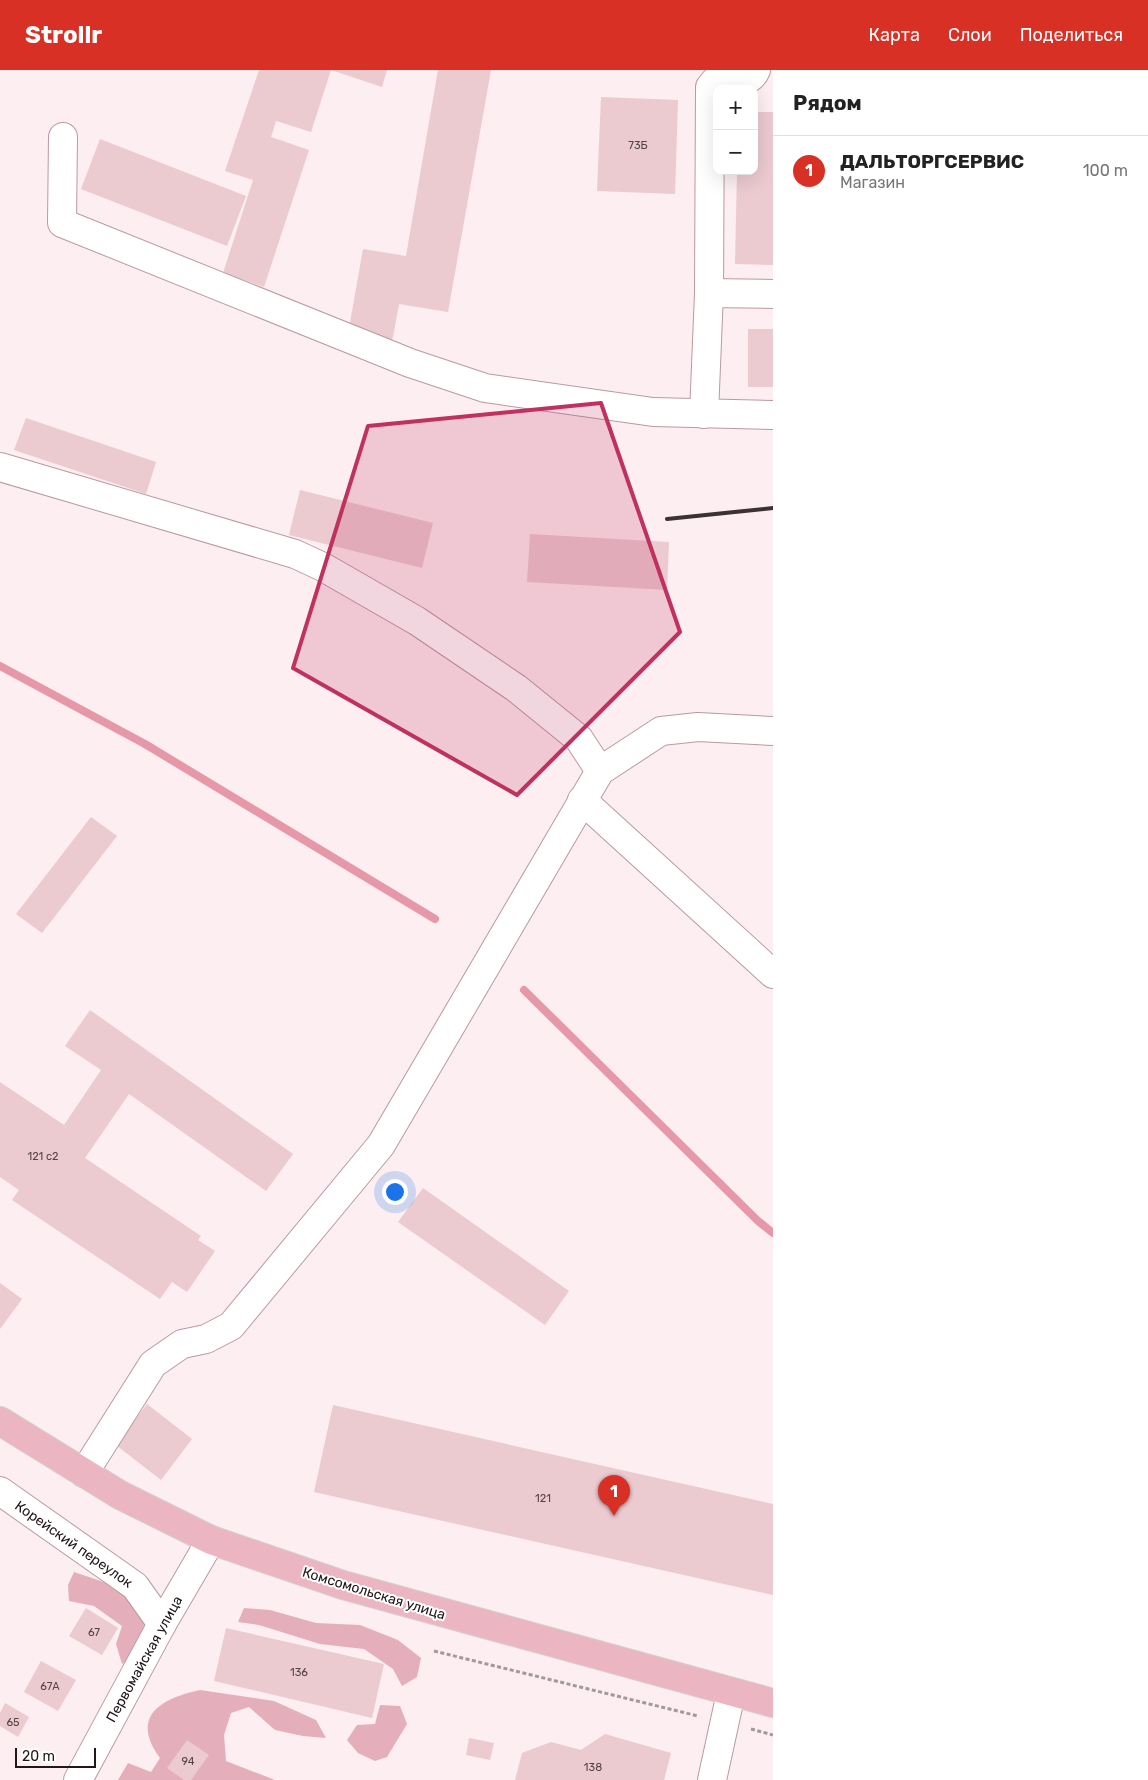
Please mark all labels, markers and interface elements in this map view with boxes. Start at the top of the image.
text: Strollr [25,21,102,49]
text: Карта [869,24,920,46]
text: Слои [948,24,992,46]
text: Поделиться [1020,24,1123,46]
map controls [713,85,758,175]
button: + [713,85,758,130]
text: Рядом [793,90,862,115]
button: − [713,130,758,175]
house number: 73Б [628,139,648,152]
text: ДАЛЬТОРГСЕРВИС [840,150,1024,173]
text: 1 [805,161,813,180]
text: 100 m [1083,161,1128,180]
text: Магазин [840,173,905,192]
house number: 121 с2 [27,1150,59,1163]
your location [382,1179,408,1205]
pin: 1 [598,1475,630,1516]
house number: 121 [535,1492,551,1505]
street label: Корейский переулок [12,1497,136,1592]
street label: Комсомольская улица [300,1564,447,1623]
street label: Первомайская улица [103,1593,186,1726]
house number: 67 [88,1626,100,1639]
house number: 136 [290,1666,308,1679]
house number: 67А [40,1680,60,1693]
house number: 65 [6,1716,20,1729]
scale bar [15,1745,96,1768]
text: 20 m [22,1748,55,1765]
house number: 94 [181,1755,195,1768]
house number: 138 [584,1761,602,1774]

